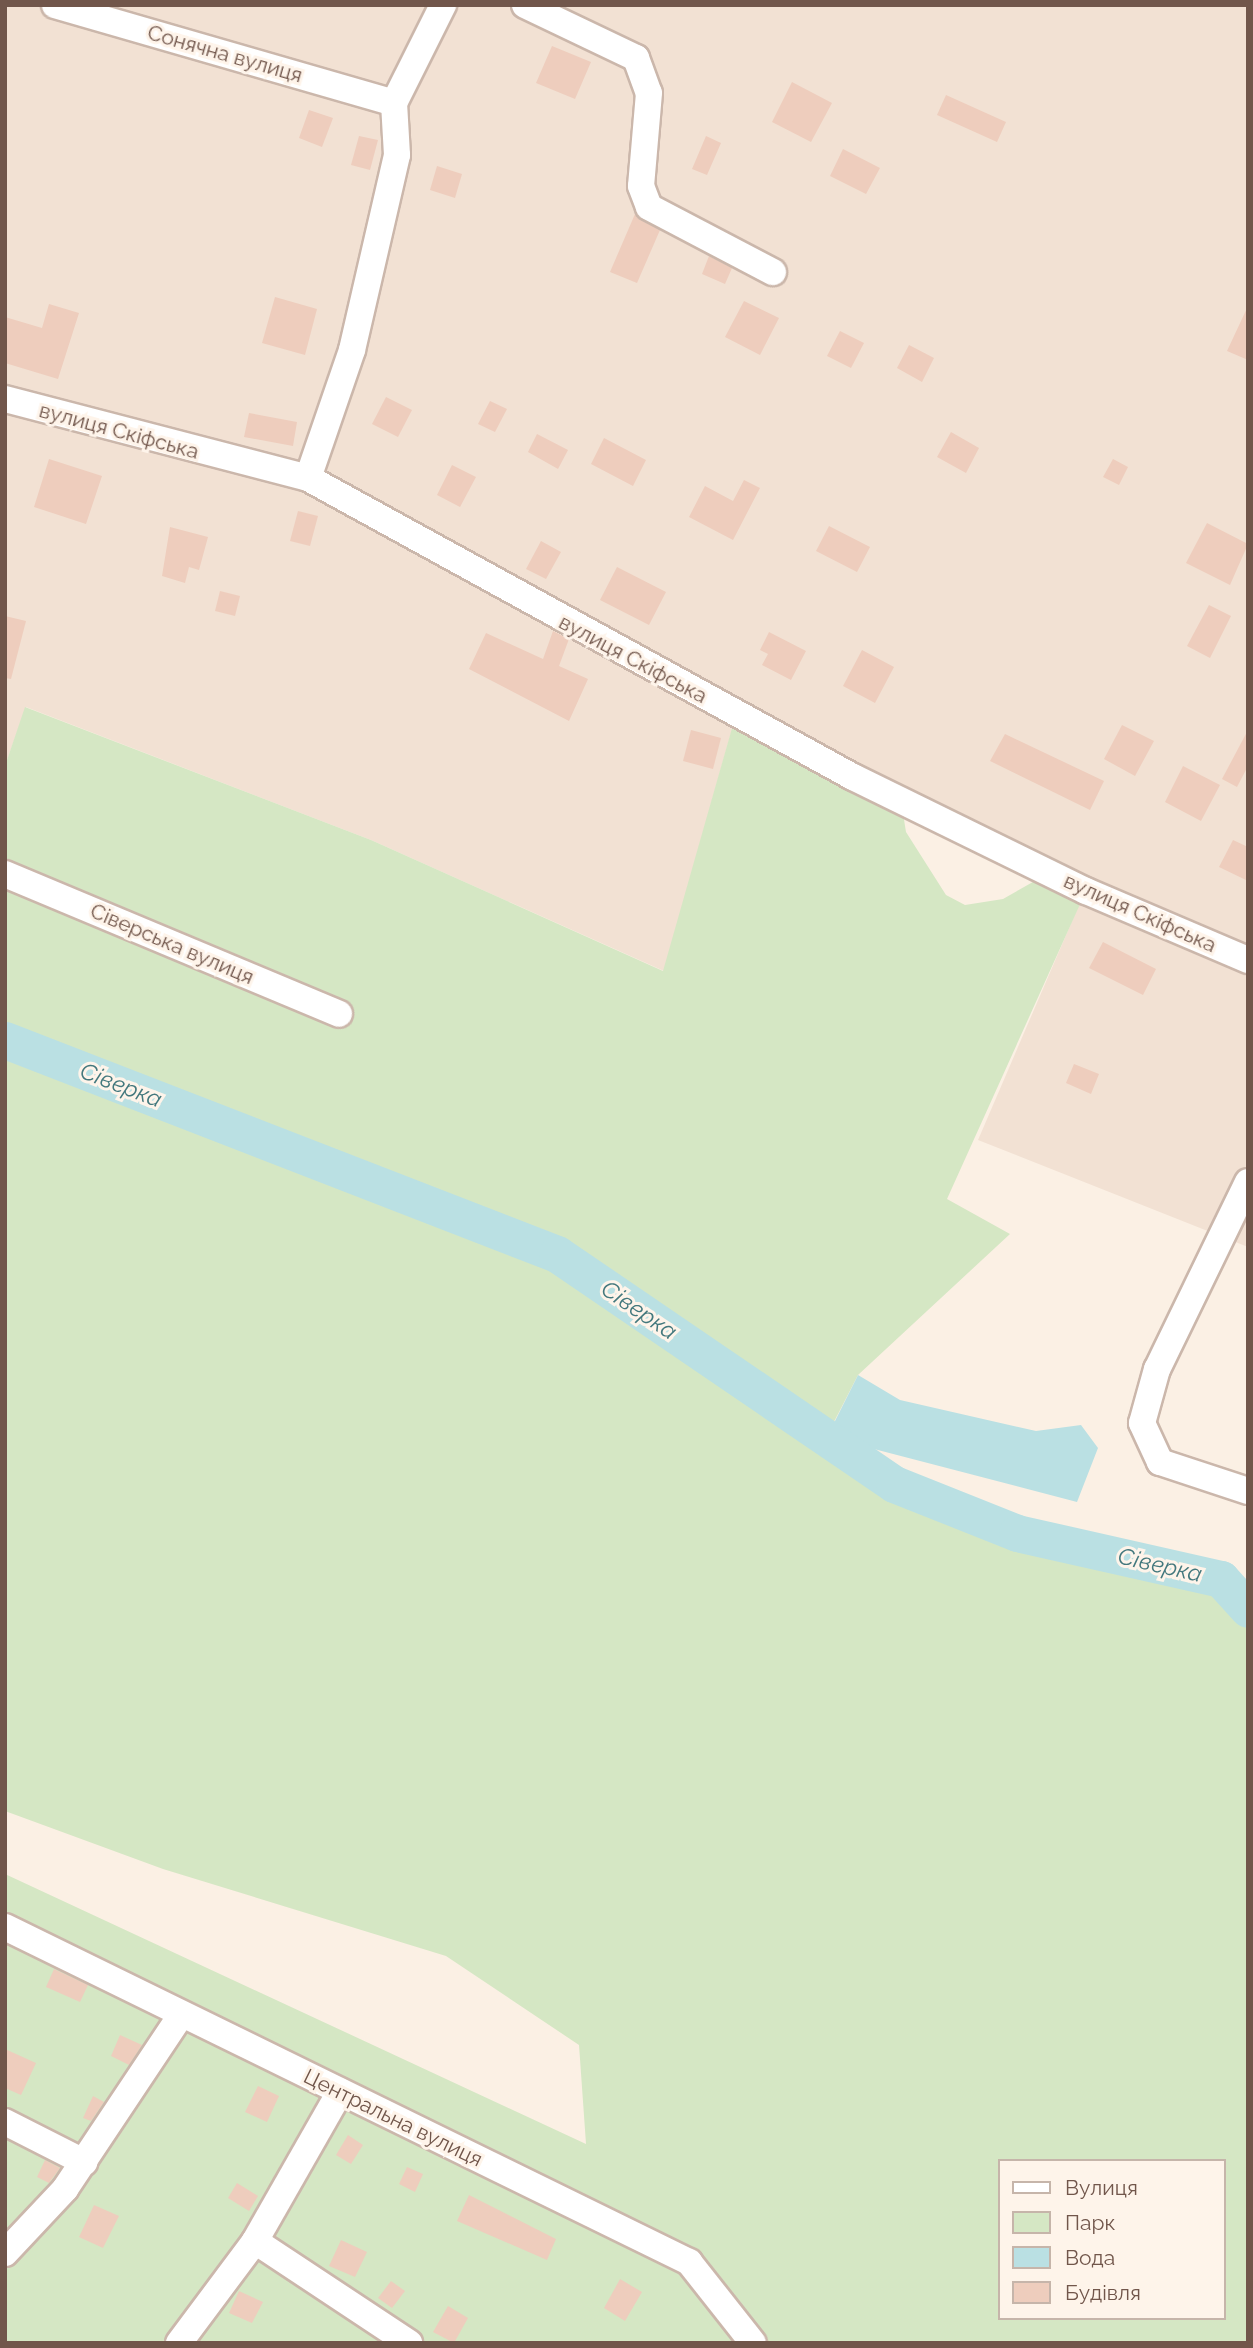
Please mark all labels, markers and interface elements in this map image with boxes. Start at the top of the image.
street label: Сонячна вулиця [145,20,305,88]
street label: вулиця Скіфська [36,398,202,464]
street label: вулиця Скіфська [555,609,711,709]
street label: вулиця Скіфська [1060,868,1220,958]
street label: Сіверська вулиця [87,898,257,990]
water label: Сіверка [76,1057,166,1113]
water label: Сіверка [596,1275,682,1345]
water label: Сіверка [1115,1542,1205,1588]
street label: Центральна вулиця [300,2064,486,2172]
legend [998,2159,1225,2320]
text: Вулиця [1065,2175,1138,2200]
text: Парк [1065,2210,1115,2235]
text: Вода [1065,2245,1115,2270]
text: Будівля [1065,2280,1141,2305]

